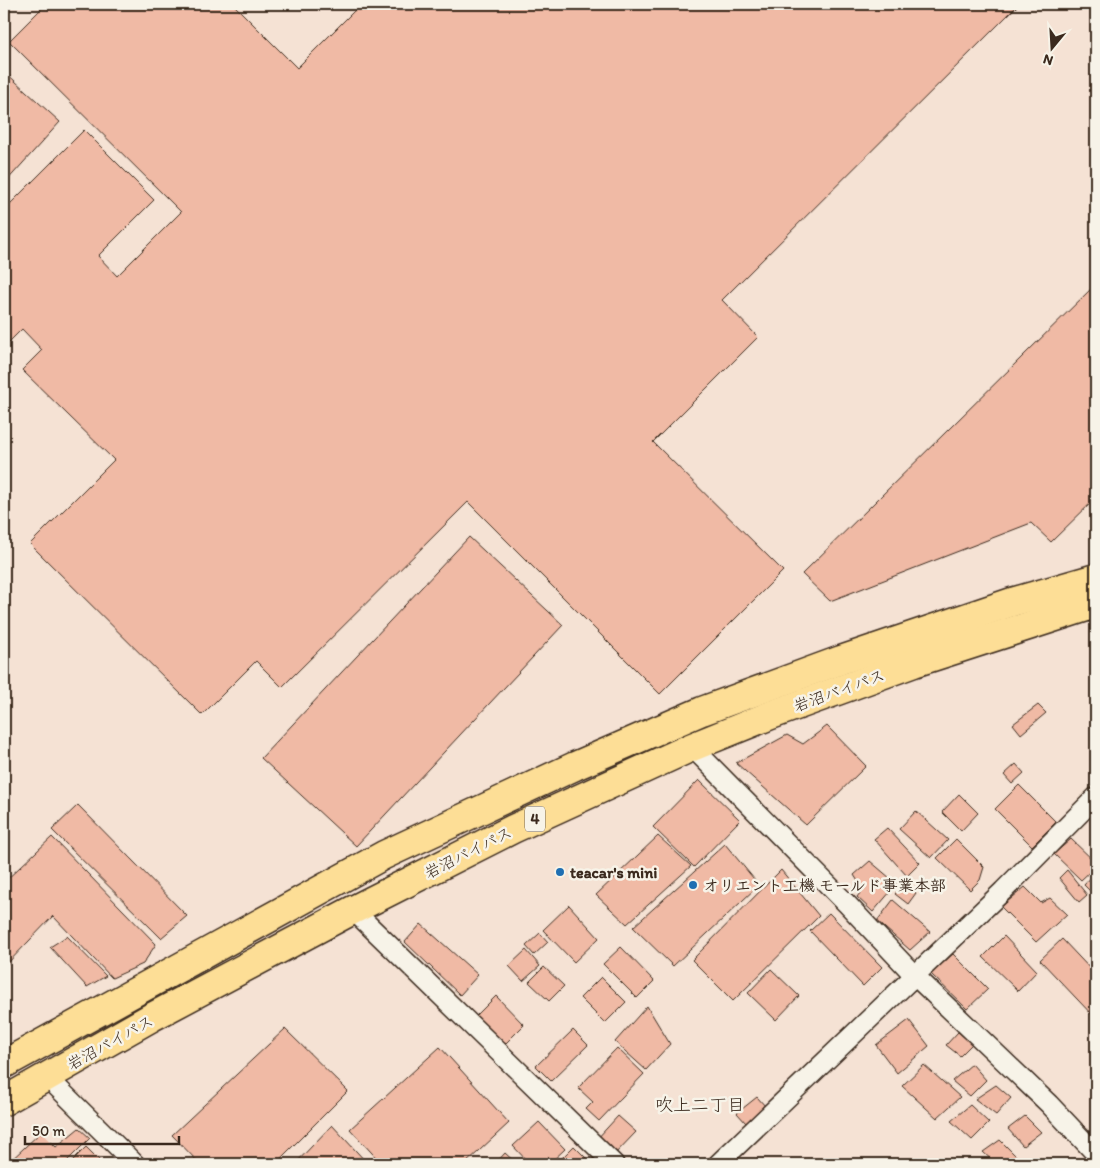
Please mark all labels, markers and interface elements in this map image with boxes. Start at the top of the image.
north arrow [1028,22,1078,72]
text: N [1041,50,1055,69]
street label: 岩沼バイパス [791,665,887,716]
road number: 4 [525,806,545,832]
street label: 岩沼バイパス [421,822,515,883]
place label: teacar's mini [570,863,657,882]
marker: teacar's mini [554,866,566,878]
place label: オリエント工機 モールド事業本部 [703,876,946,895]
marker: オリエント工機 モールド事業本部 [687,879,699,891]
street label: 岩沼バイパス [64,1011,157,1074]
district label: 吹上二丁目 [655,1094,745,1116]
scale bar [25,1113,179,1145]
text: 50 m [32,1122,65,1140]

